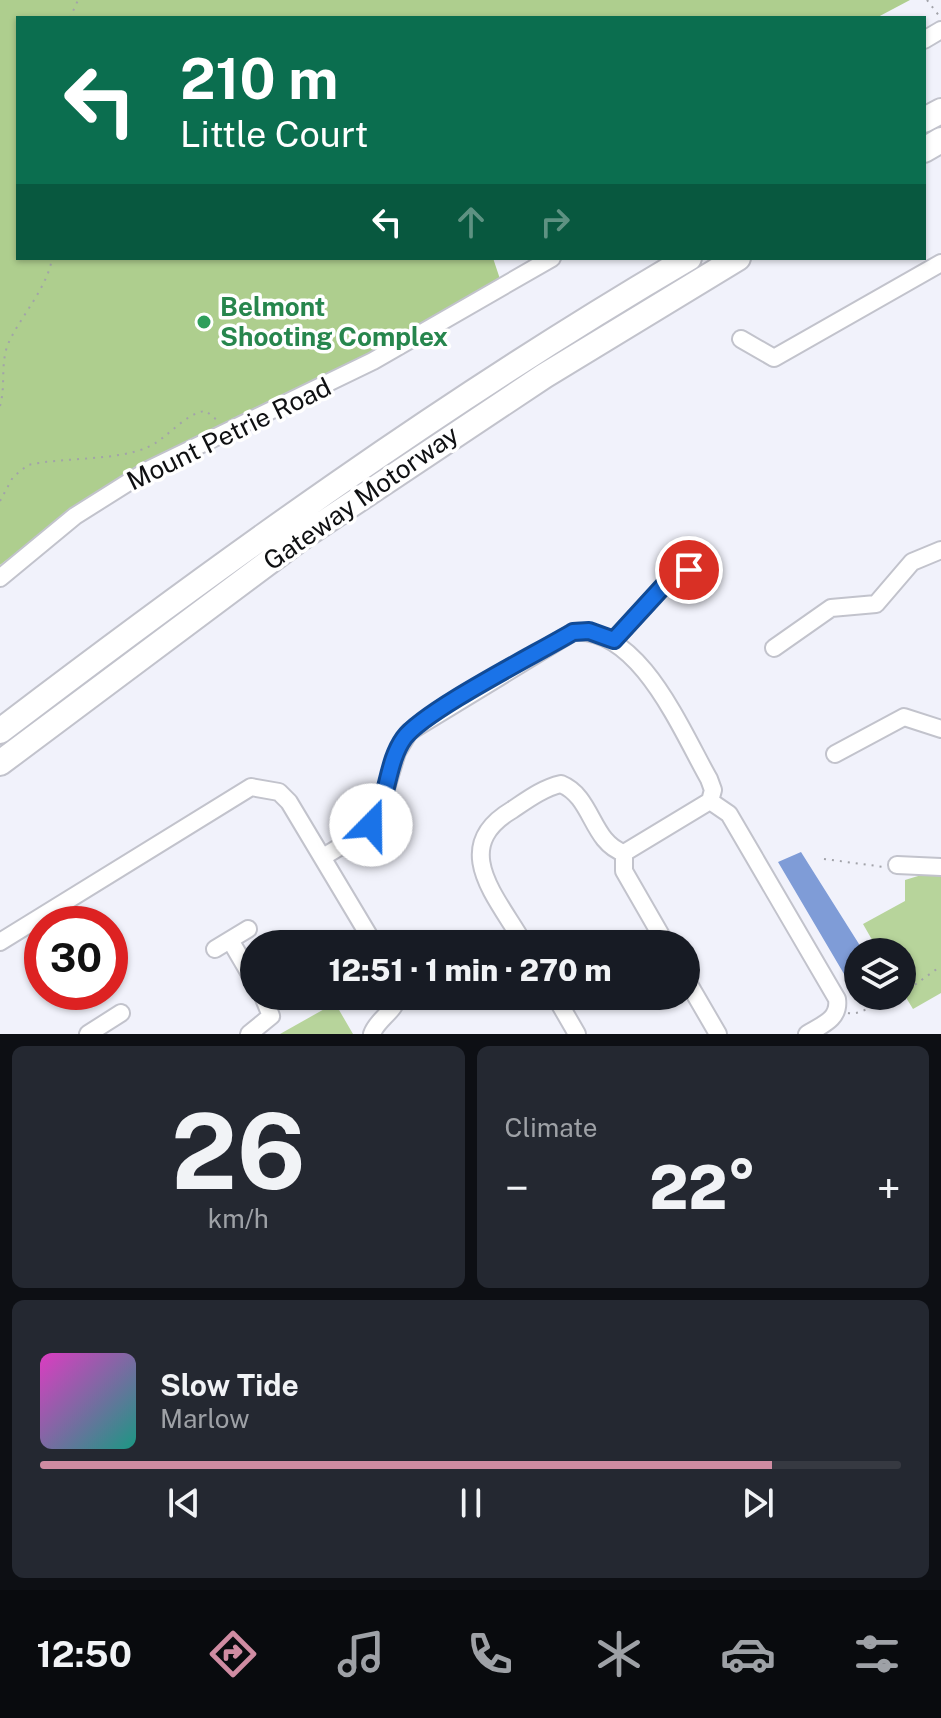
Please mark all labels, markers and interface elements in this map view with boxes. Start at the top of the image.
text: 210 m [180,46,338,112]
icon: left [48,48,152,152]
text: Little Court [180,113,369,155]
icon: left [365,200,409,244]
icon: ahead [449,200,493,244]
icon: right [533,200,577,244]
place label: Belmont Shooting Complex [220,291,448,352]
marker: Belmont Shooting Complex [195,313,213,331]
street label: Mount Petrie Road [122,371,336,496]
street label: Gateway Motorway [257,419,464,577]
pin [655,536,723,604]
icon: arrive [667,548,711,592]
position arrow [329,783,413,867]
speed limit sign: 30 [24,906,128,1010]
map controls [844,938,916,1010]
button: layers [844,938,916,1010]
text: 12:51 · 1 min · 270 m [328,952,612,988]
text: 26 [171,1090,306,1212]
text: Climate [505,1112,598,1143]
text: 22° [649,1152,756,1223]
text: − [505,1162,529,1214]
text: + [877,1162,901,1214]
text: km/h [208,1203,269,1234]
text: Slow Tide [160,1367,299,1403]
text: Marlow [160,1403,250,1434]
icon: previous [162,1481,206,1525]
icon: pause [449,1481,493,1525]
icon: next [736,1481,780,1525]
icon: directions [205,1626,261,1682]
icon: music [333,1626,389,1682]
icon: phone [462,1626,518,1682]
icon: climate [591,1626,647,1682]
icon: car [720,1626,776,1682]
icon: filters [849,1626,905,1682]
text: 12:50 [36,1633,132,1675]

